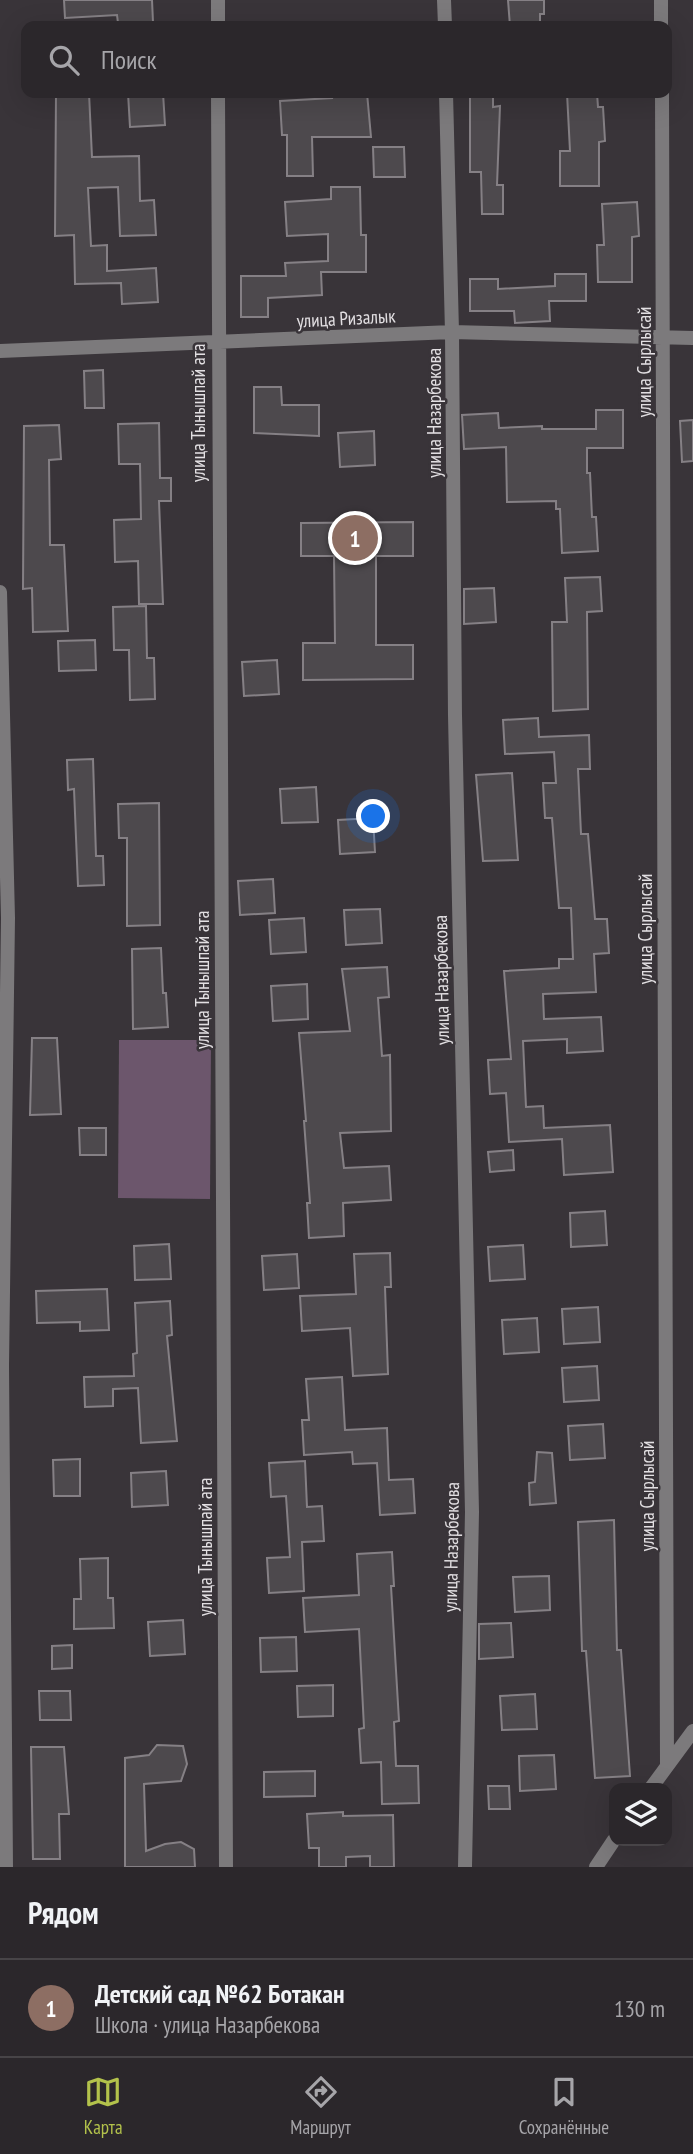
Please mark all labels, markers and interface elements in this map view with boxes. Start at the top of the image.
search box [21,21,672,98]
icon: search [45,41,83,79]
text: Поиск [101,43,157,76]
street label: улица Ризалык [296,303,397,333]
street label: улица Сырлысай [632,307,656,417]
street label: улица Тынышпай ата [186,344,210,482]
street label: улица Назарбекова [422,348,446,478]
pin: 1 [332,512,378,564]
your location [356,799,390,833]
street label: улица Сырлысай [633,874,657,984]
street label: улица Тынышпай ата [190,911,214,1049]
street label: улица Назарбекова [428,915,454,1045]
street label: улица Сырлысай [635,1441,659,1551]
street label: улица Тынышпай ата [193,1478,217,1616]
street label: улица Назарбекова [438,1482,464,1612]
map controls [609,1783,672,1846]
button: layers [609,1783,672,1846]
text: Рядом [28,1893,99,1932]
text: Детский сад №62 Ботакан [95,1977,345,2010]
text: 1 [46,1994,57,2023]
text: 130 m [614,1994,665,2023]
text: Школа · улица Назарбекова [95,2010,320,2039]
tab: Карта [84,2073,123,2139]
tab: Маршрут [290,2073,351,2139]
tab: Сохранённые [519,2073,609,2139]

